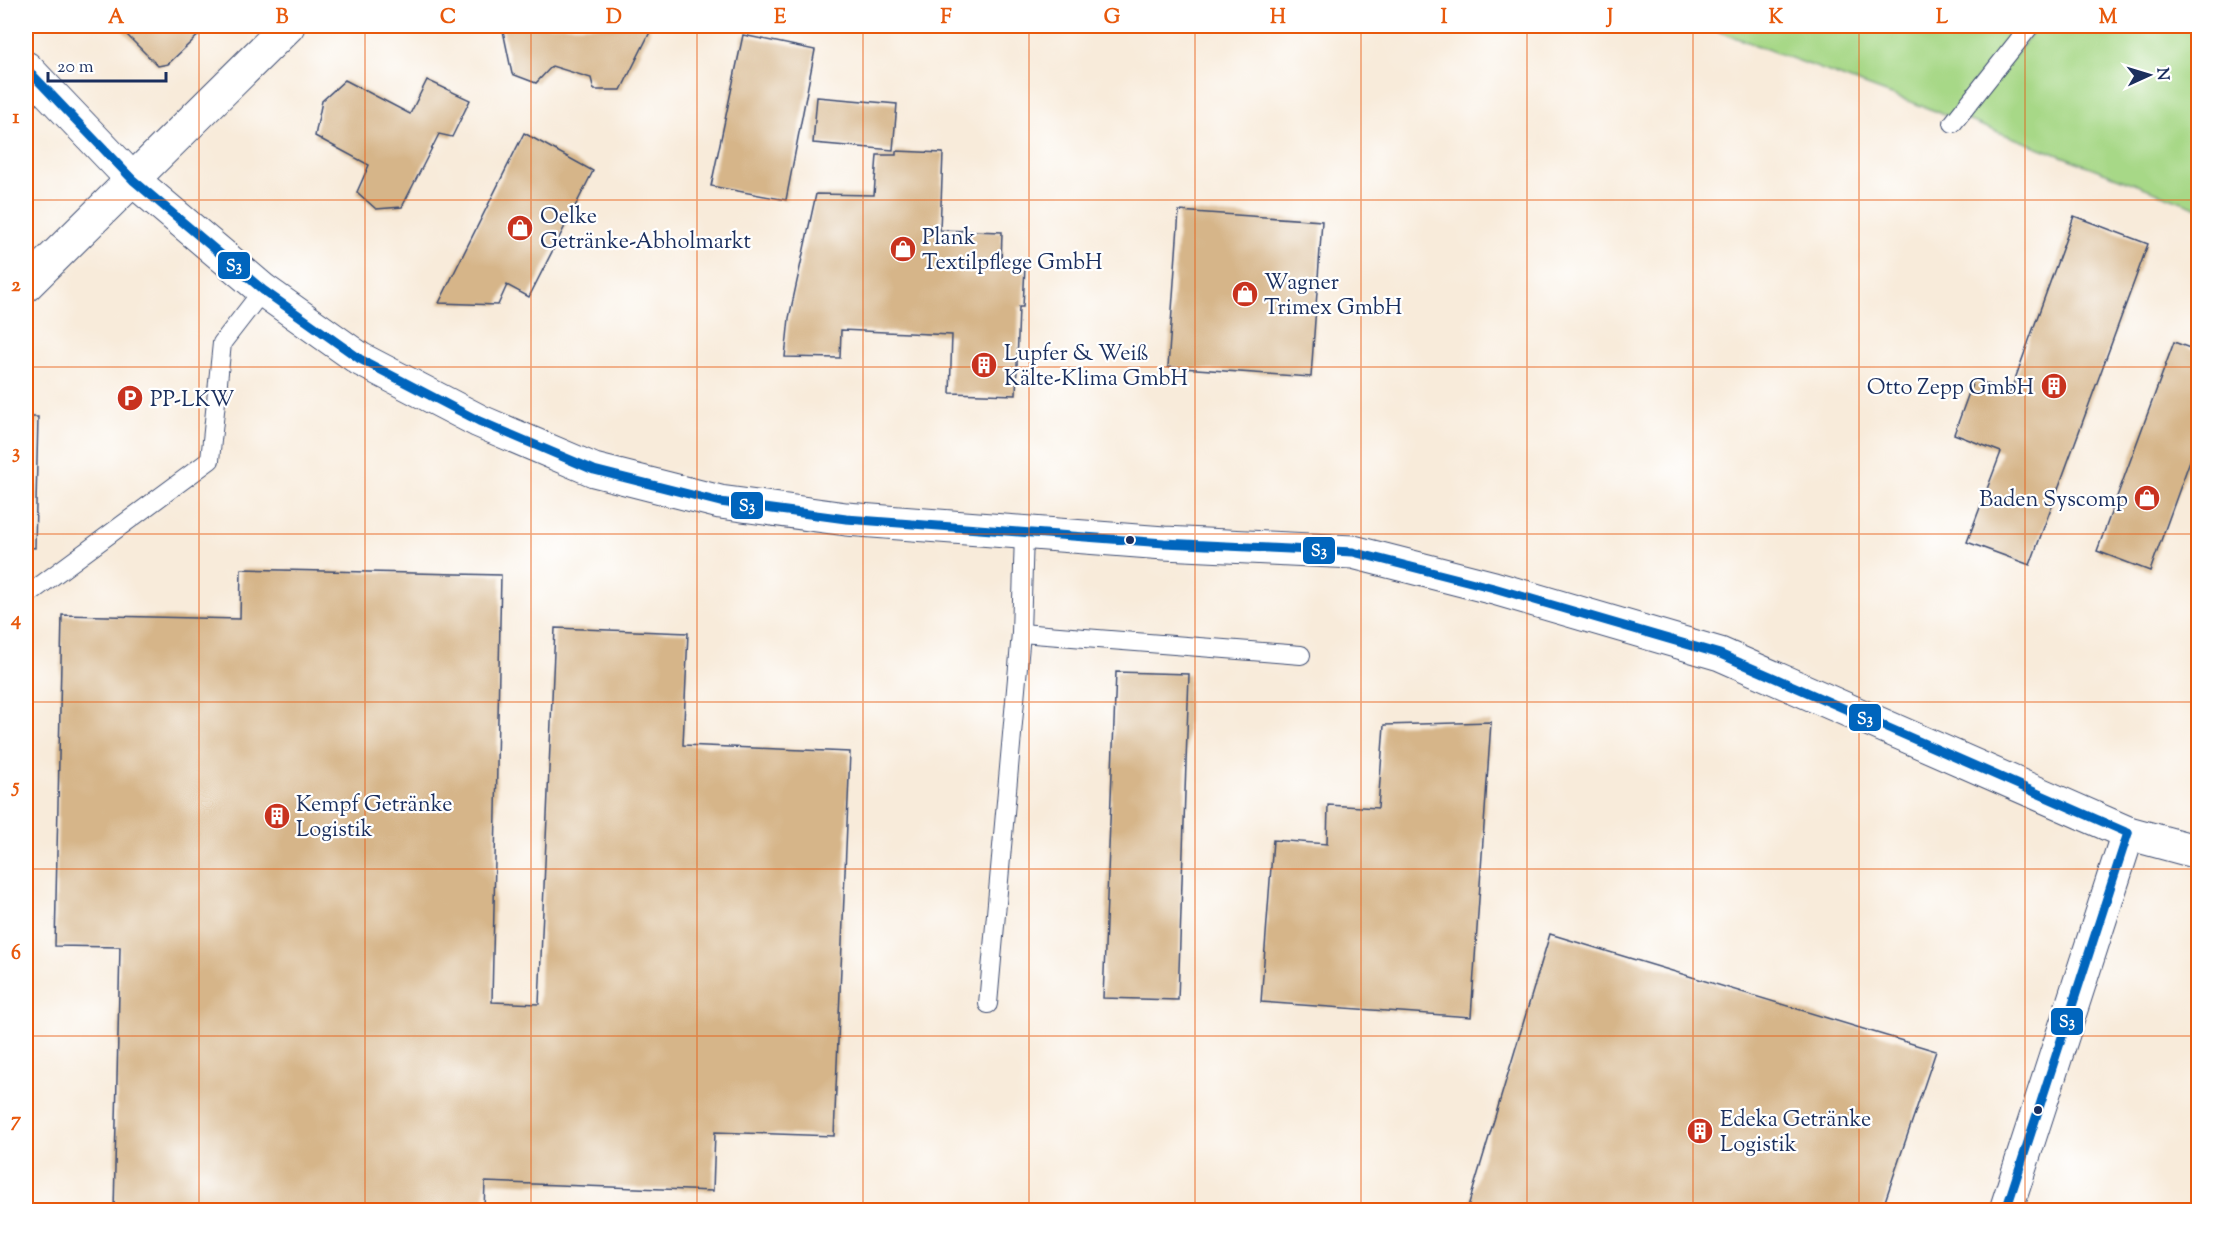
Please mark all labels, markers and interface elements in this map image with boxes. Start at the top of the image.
text: A [108,4,125,33]
text: B [276,4,289,33]
text: C [440,4,456,33]
text: D [606,4,622,33]
text: E [774,4,787,33]
text: F [940,4,952,33]
text: G [1104,4,1121,33]
text: H [1270,4,1286,33]
text: I [1441,4,1448,33]
text: J [1605,4,1613,33]
text: K [1769,4,1784,33]
text: L [1936,4,1949,33]
text: M [2099,4,2118,33]
scale bar [48,45,166,83]
north arrow [2119,45,2179,105]
text: 20 m [57,55,94,81]
text: N [2150,67,2173,82]
text: 1 [13,104,20,133]
place label: Oelke Getränke-Abholmarkt [540,202,752,259]
shop icon: Oelke Getränke-Abholmarkt [505,213,535,243]
place label: Plank Textilpflege GmbH [922,223,1102,280]
shop icon: Plank Textilpflege GmbH [888,234,918,264]
line badge: S3 [217,251,251,280]
text: S3 [226,256,243,279]
place label: Wagner Trimex GmbH [1264,268,1402,325]
text: 2 [11,272,21,301]
shop icon: Wagner Trimex GmbH [1230,279,1260,309]
place label: Lupfer & Weiß Kälte-Klima GmbH [1004,339,1188,396]
building icon: Lupfer & Weiß Kälte-Klima GmbH [969,350,999,380]
building icon: Otto Zepp GmbH [2039,371,2069,401]
place label: Otto Zepp GmbH [1867,373,2034,405]
parking icon: PP-LKW [115,383,145,413]
place label: PP-LKW [150,385,235,417]
text: 3 [12,439,20,468]
shop icon: Baden Syscomp [2132,483,2162,513]
place label: Baden Syscomp [1979,485,2128,517]
line badge: S3 [730,491,764,520]
text: S3 [739,496,756,519]
unlabelled marker [1124,534,1136,546]
line badge: S3 [1302,536,1336,565]
text: S3 [1311,541,1328,564]
text: 4 [10,606,21,635]
line badge: S3 [1848,703,1882,732]
text: S3 [1857,709,1874,732]
text: 5 [11,773,20,802]
place label: Kempf Getränke Logistik [296,790,453,847]
building icon: Kempf Getränke Logistik [262,801,292,831]
text: 6 [11,940,21,969]
line badge: S3 [2050,1007,2084,1036]
text: S3 [2059,1012,2076,1035]
unlabelled marker [2032,1104,2044,1116]
place label: Edeka Getränke Logistik [1720,1105,1871,1162]
text: 7 [11,1107,22,1136]
building icon: Edeka Getränke Logistik [1685,1116,1715,1146]

